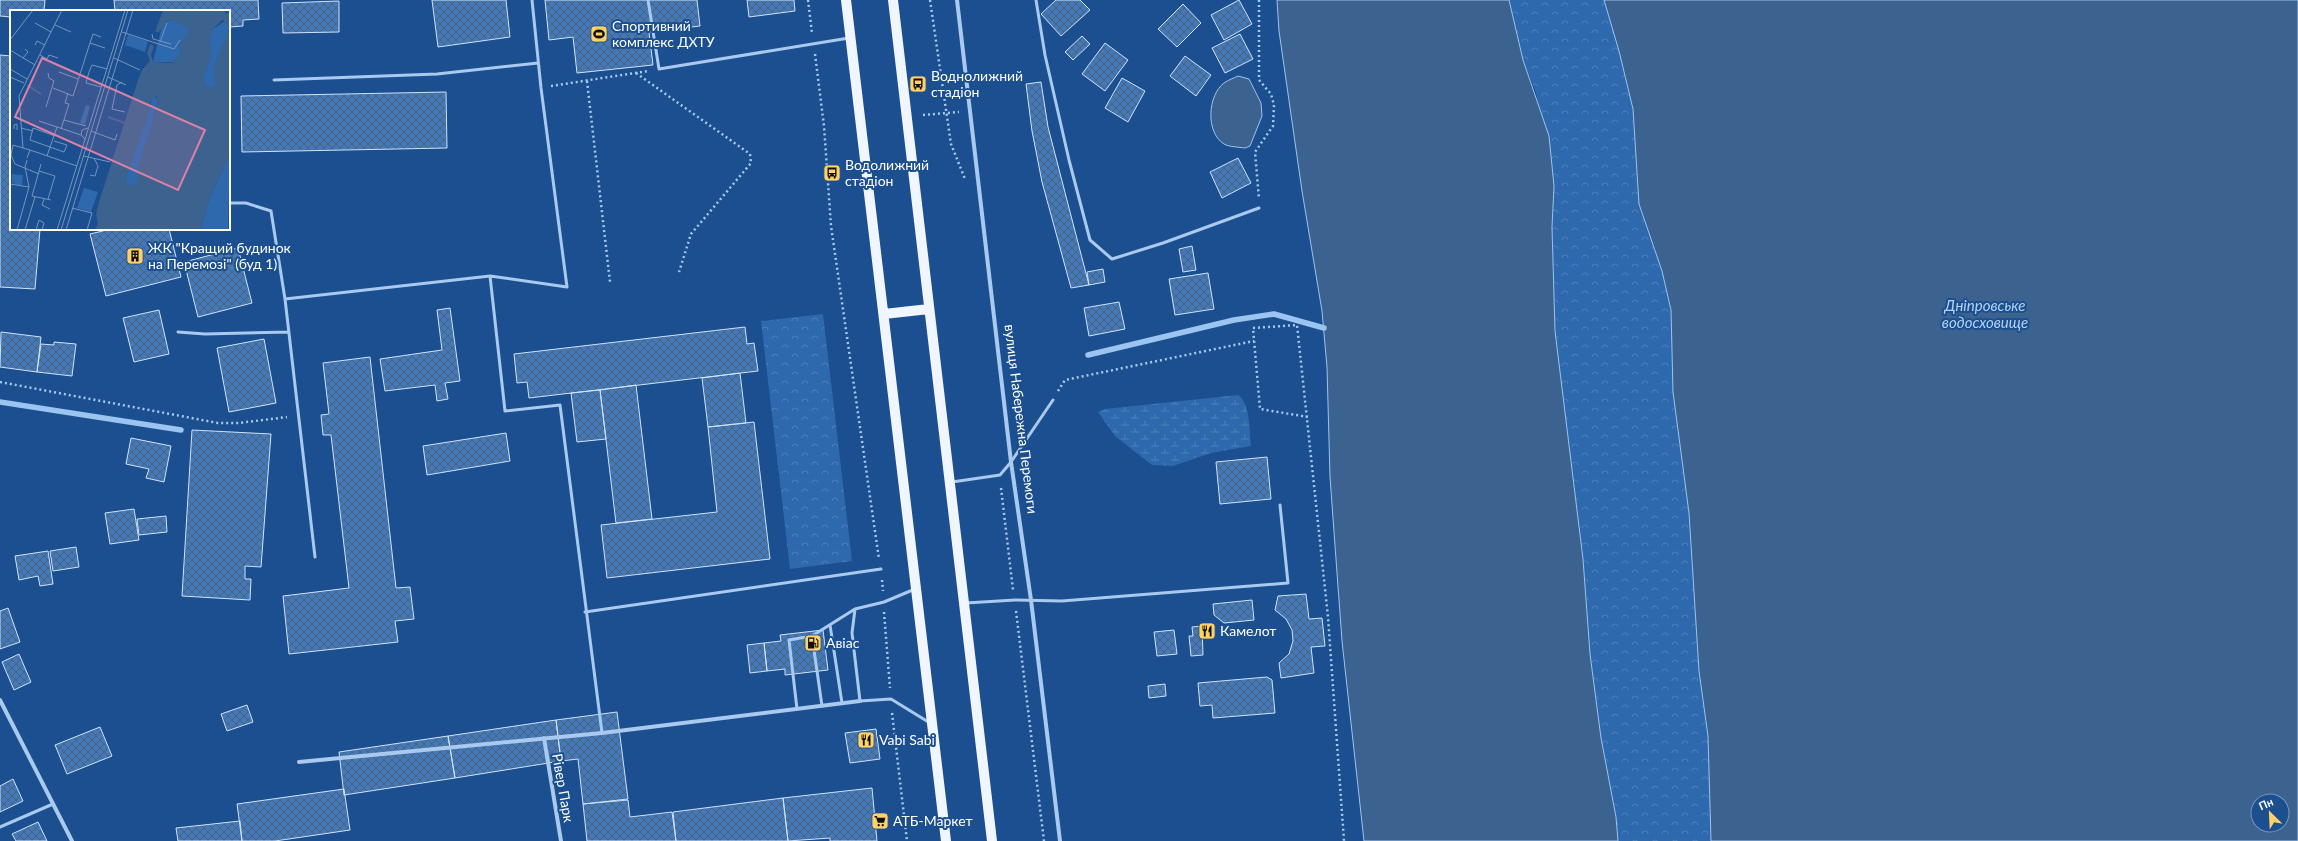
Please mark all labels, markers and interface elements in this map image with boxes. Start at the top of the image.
inset map [10,10,230,230]
place label: Спортивний комплекс ДХТУ [612,17,715,50]
sports icon: Спортивний комплекс ДХТУ [589,24,609,44]
place label: Воднолижний стадіон [931,67,1023,100]
bus stop icon: Воднолижний стадіон [908,74,928,94]
place label: Водолижний стадіон [845,156,929,189]
bus stop icon: Водолижний стадіон [822,163,842,183]
place label: ЖК "Кращий будинок на Перемозі" (буд 1) [148,239,292,272]
building icon: ЖК "Кращий будинок на Перемозі" (буд 1) [125,246,145,266]
water label: Дніпровське водосховище [1942,296,2028,331]
street label: вулиця Набережна Перемоги [1001,323,1042,515]
restaurant icon: Камелот [1197,621,1217,641]
place label: Камелот [1220,622,1276,639]
fuel station icon: Авіас [803,633,823,653]
place label: Авіас [826,634,860,651]
restaurant icon: Vabi Sabi [856,730,876,750]
place label: Vabi Sabi [879,731,935,748]
street label: Рівер Парк [549,752,578,824]
north arrow [2250,793,2290,833]
text: Пн [2257,795,2275,812]
supermarket icon: АТБ-Маркет [870,811,890,831]
place label: АТБ-Маркет [893,812,973,829]

